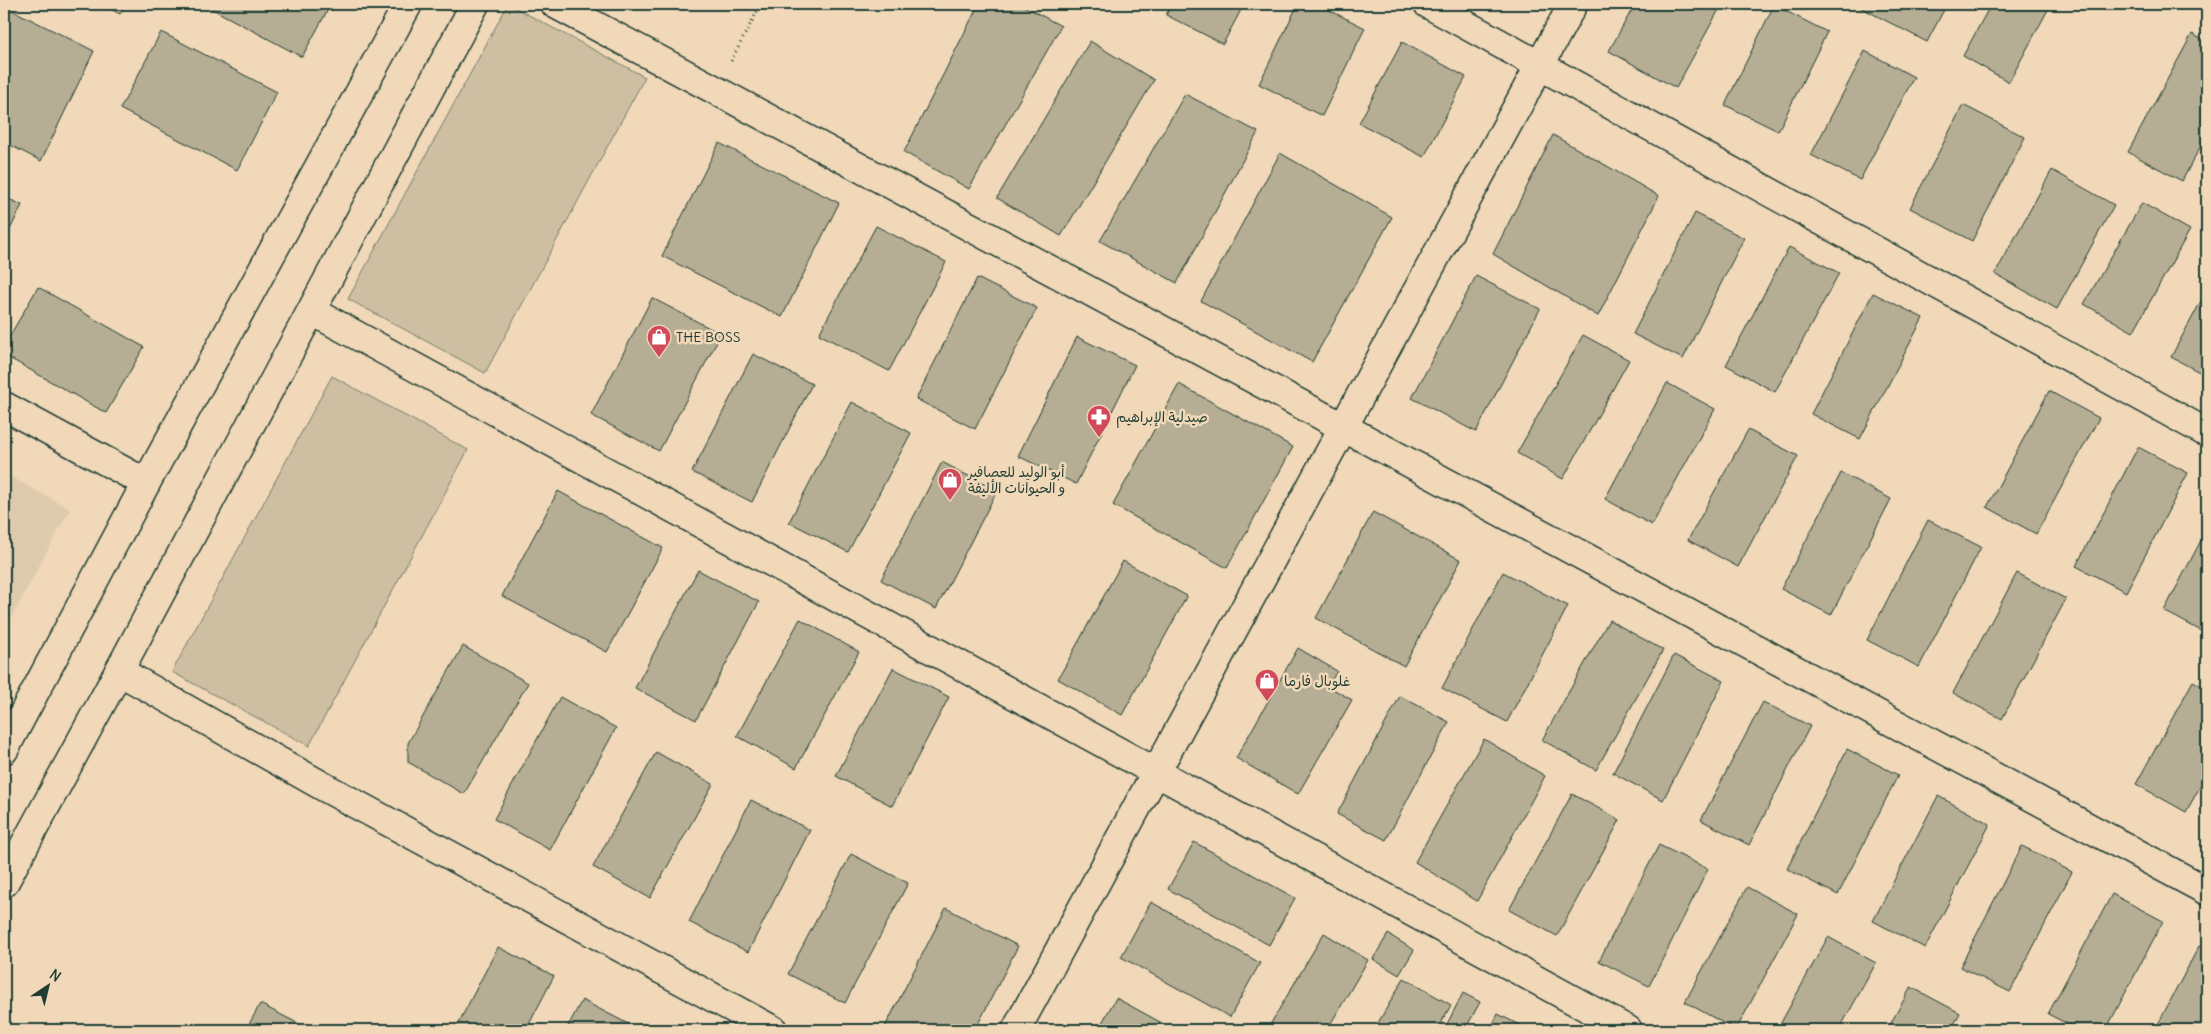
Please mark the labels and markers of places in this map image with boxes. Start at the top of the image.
shop icon: THE BOSS [646,324,672,358]
place label: THE BOSS [676,328,741,346]
pharmacy icon: صيدلية الإبراهيم [1086,404,1112,438]
place label: صيدلية الإبراهيم [1116,408,1208,428]
place label: أبو الوليد للعصافير و الحيوانات الأليفة [967,463,1065,497]
shop icon: أبو الوليد للعصافير و الحيوانات الأليفة [937,467,963,501]
shop icon: غلوبال فارما [1254,668,1280,702]
place label: غلوبال فارما [1284,672,1350,691]

